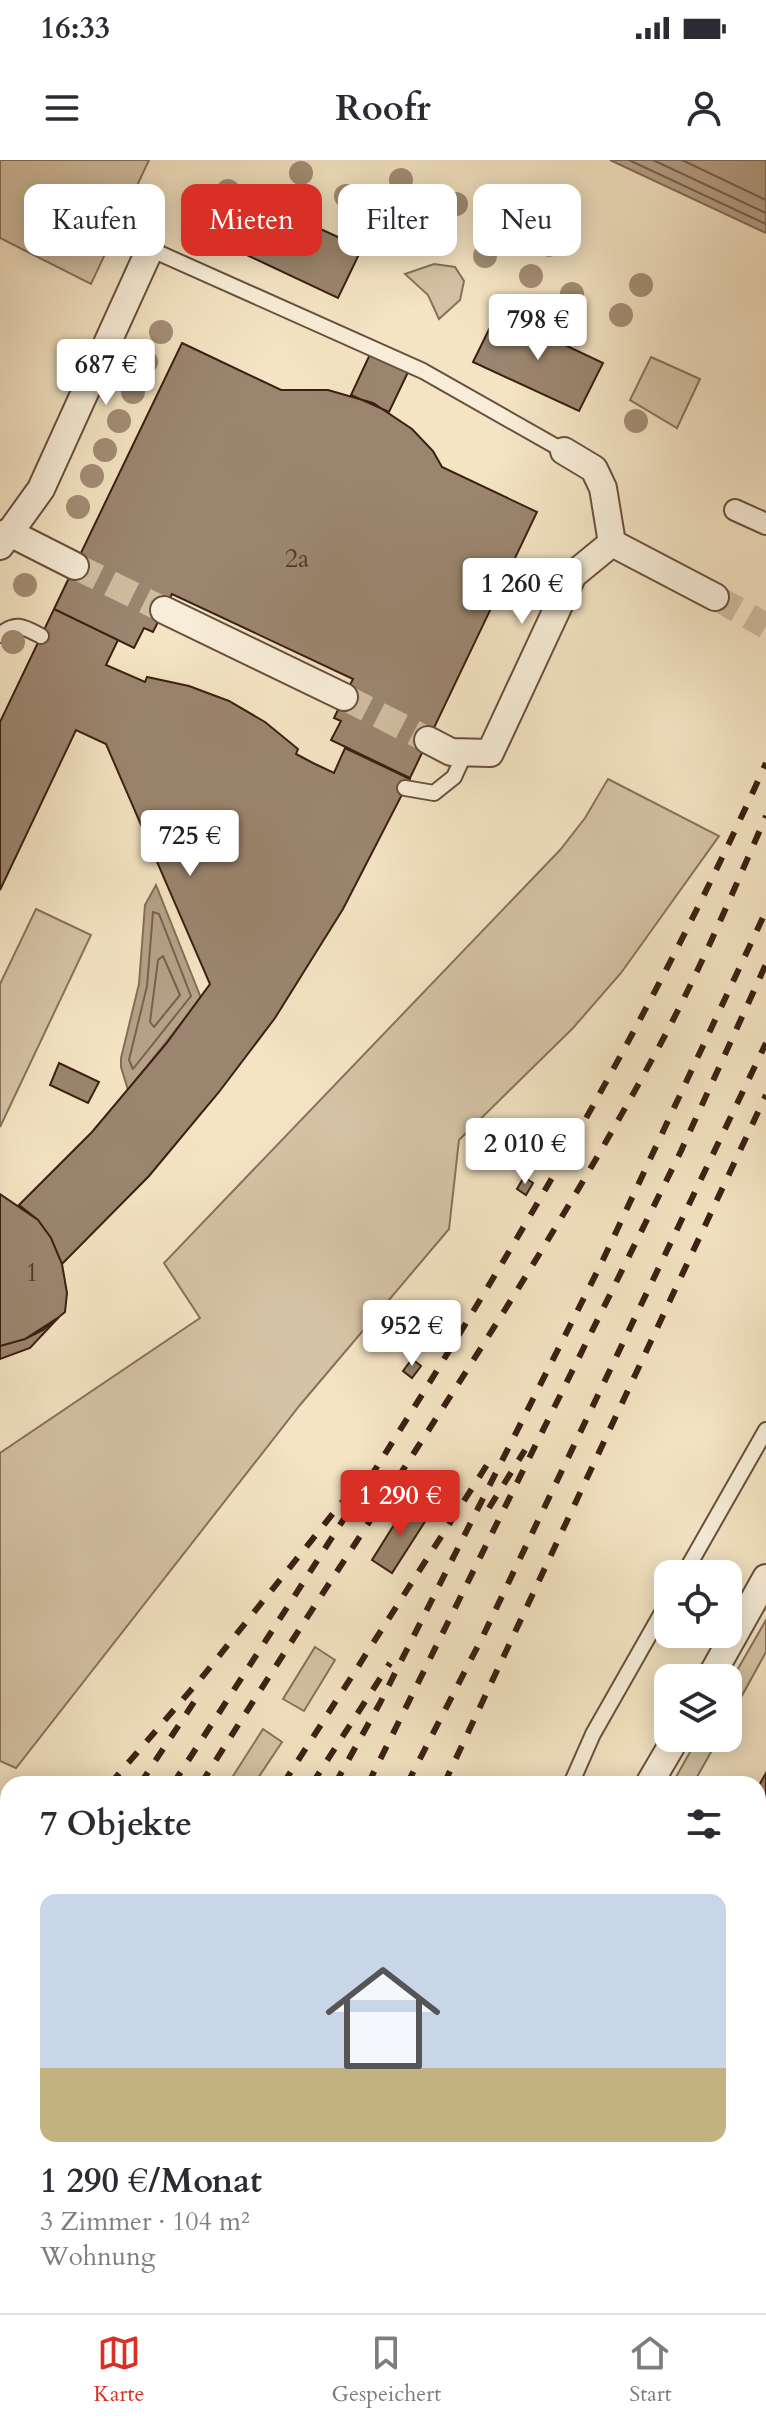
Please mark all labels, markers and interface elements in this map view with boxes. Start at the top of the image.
text: 16:33 [40,8,110,49]
text: Roofr [335,84,431,133]
icon: menu [40,86,84,130]
icon: person [682,86,726,130]
chip: Kaufen [24,184,165,256]
chip: Mieten [181,184,322,256]
chip: Filter [338,184,457,256]
chip: Neu [473,184,581,256]
pin: 798 € [482,294,594,362]
text: 798 € [507,302,569,337]
pin: 687 € [50,339,162,407]
text: 687 € [75,347,137,382]
house number: 2a [285,541,309,576]
pin: 1 260 € [448,558,596,626]
text: 1 260 € [481,566,563,601]
pin: 725 € [134,810,246,878]
text: 725 € [159,818,221,853]
pin: 2 010 € [451,1118,599,1186]
text: 2 010 € [484,1126,566,1161]
house number: 1 [25,1255,39,1290]
pin: 952 € [356,1300,468,1368]
text: 952 € [381,1308,443,1343]
pin: 1 290 € [326,1470,474,1538]
text: 1 290 € [359,1478,441,1513]
map controls [654,1560,742,1752]
button: locate [654,1560,742,1648]
button: layers [654,1664,742,1752]
text: 7 Objekte [40,1801,192,1847]
icon: filters [682,1802,726,1846]
icon: home [311,1946,455,2090]
text: 1 290 €/Monat [40,2158,262,2204]
text: 3 Zimmer · 104 m² [40,2204,250,2239]
text: Wohnung [40,2239,155,2274]
tab: Karte [94,2331,144,2409]
tab: Gespeichert [332,2331,441,2409]
tab: Start [628,2331,672,2409]

